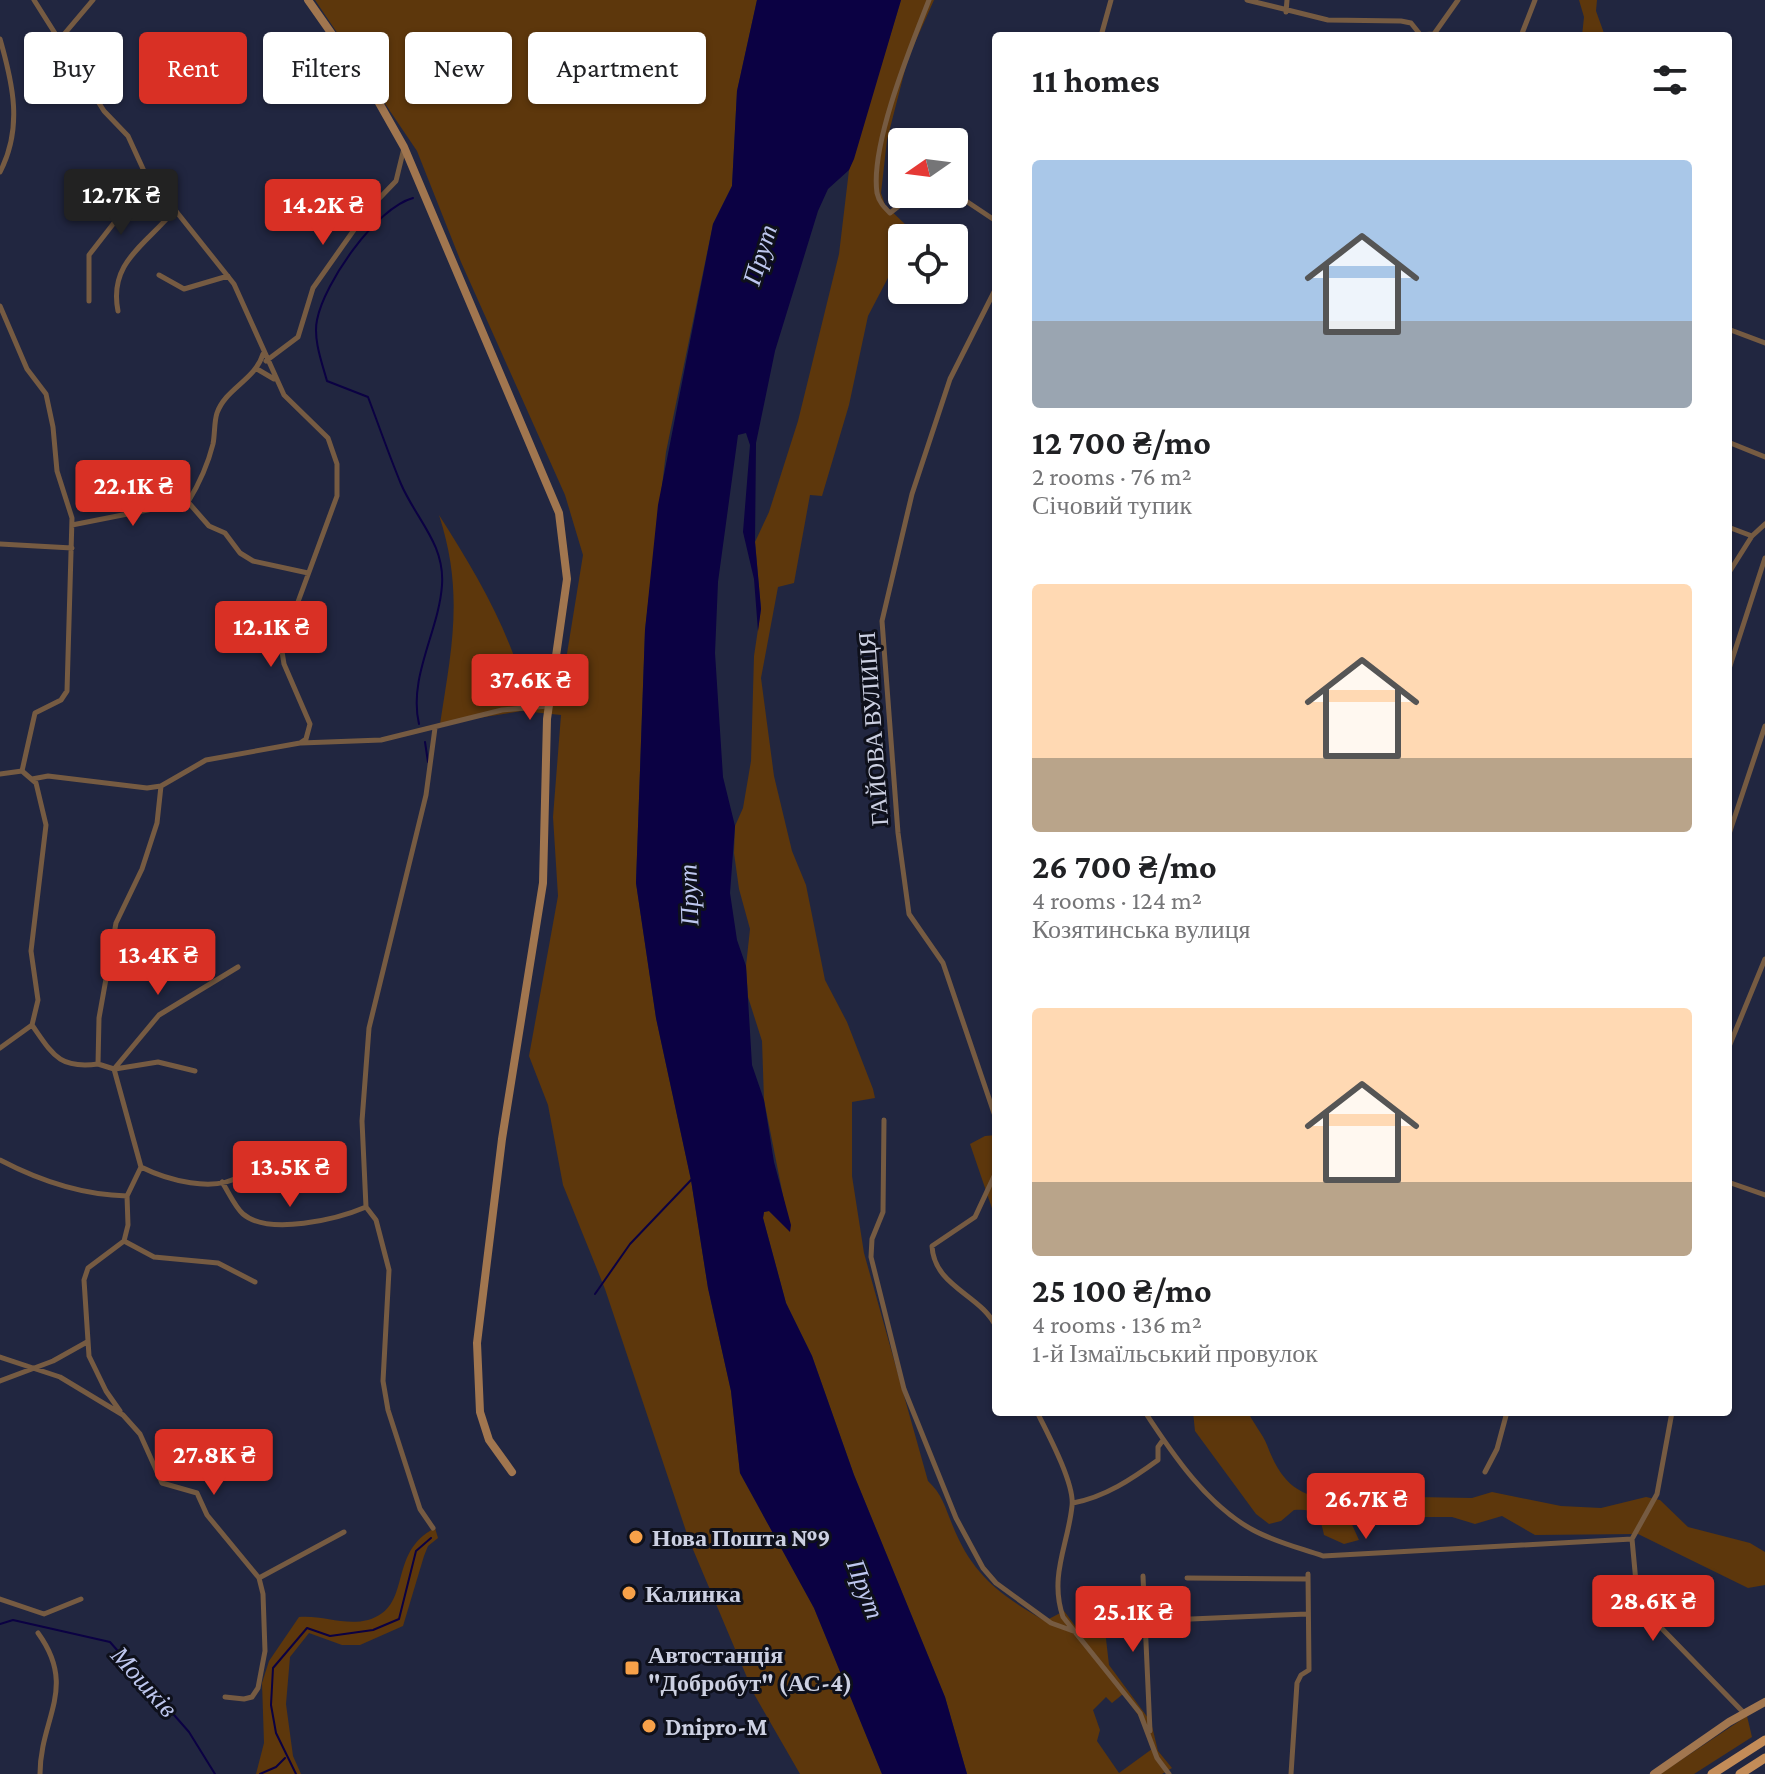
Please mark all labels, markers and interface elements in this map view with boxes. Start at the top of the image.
chip: Buy [24,32,123,104]
chip: Rent [139,32,247,104]
chip: Filters [263,32,389,104]
chip: New [405,32,512,104]
chip: Apartment [528,32,706,104]
icon: filters [1648,58,1692,102]
text: 11 homes [1032,62,1160,99]
north arrow [888,128,968,208]
map controls [888,128,968,304]
pin: 12.7K ₴ [47,169,195,237]
pin: 14.2K ₴ [249,179,397,247]
text: 12.7K ₴ [82,180,160,209]
text: 14.2K ₴ [283,190,363,219]
icon: home [1290,212,1434,356]
water label: Прут [737,221,783,290]
button: locate [888,224,968,304]
text: 12 700 ₴/mo [1032,424,1211,461]
pin: 22.1K ₴ [59,460,207,528]
text: 2 rooms · 76 m² [1032,462,1192,491]
text: 22.1K ₴ [93,471,173,500]
text: Січовий тупик [1032,491,1192,520]
pin: 12.1K ₴ [197,601,345,669]
text: 12.1K ₴ [233,612,309,641]
street label: ГАЙОВА ВУЛИЦЯ [853,631,893,827]
icon: home [1290,636,1434,780]
pin: 37.6K ₴ [456,654,604,722]
text: 37.6K ₴ [490,665,570,694]
text: 26 700 ₴/mo [1032,848,1217,885]
water label: Прут [673,864,705,927]
text: 4 rooms · 124 m² [1032,886,1202,915]
text: Козятинська вулиця [1032,915,1251,944]
pin: 13.4K ₴ [84,929,232,997]
text: 13.4K ₴ [118,940,198,969]
icon: home [1290,1060,1434,1204]
pin: 13.5K ₴ [216,1141,364,1209]
text: 13.5K ₴ [251,1152,329,1181]
text: 25 100 ₴/mo [1032,1272,1212,1309]
text: 4 rooms · 136 m² [1032,1310,1202,1339]
text: 1-й Ізмаїльський провулок [1032,1339,1318,1368]
pin: 27.8K ₴ [140,1429,288,1497]
text: 27.8K ₴ [173,1440,255,1469]
pin: 26.7K ₴ [1292,1473,1440,1541]
text: 26.7K ₴ [1325,1484,1407,1513]
place label: Нова Пошта №9 [652,1524,830,1551]
marker: Нова Пошта №9 [627,1528,645,1546]
water label: Прут [840,1554,890,1623]
pin: 28.6K ₴ [1579,1575,1727,1643]
place label: Калинка [645,1580,741,1607]
marker: Калинка [620,1584,638,1602]
pin: 25.1K ₴ [1059,1586,1207,1654]
text: 28.6K ₴ [1610,1586,1696,1615]
text: 25.1K ₴ [1094,1597,1172,1626]
water label: Мошків [104,1640,183,1723]
place label: Автостанція "Добробут" (АС-4) [648,1641,852,1697]
marker: Автостанція "Добробут" (АС-4) [623,1659,641,1677]
place label: Dnipro-M [665,1713,768,1740]
marker: Dnipro-M [640,1717,658,1735]

